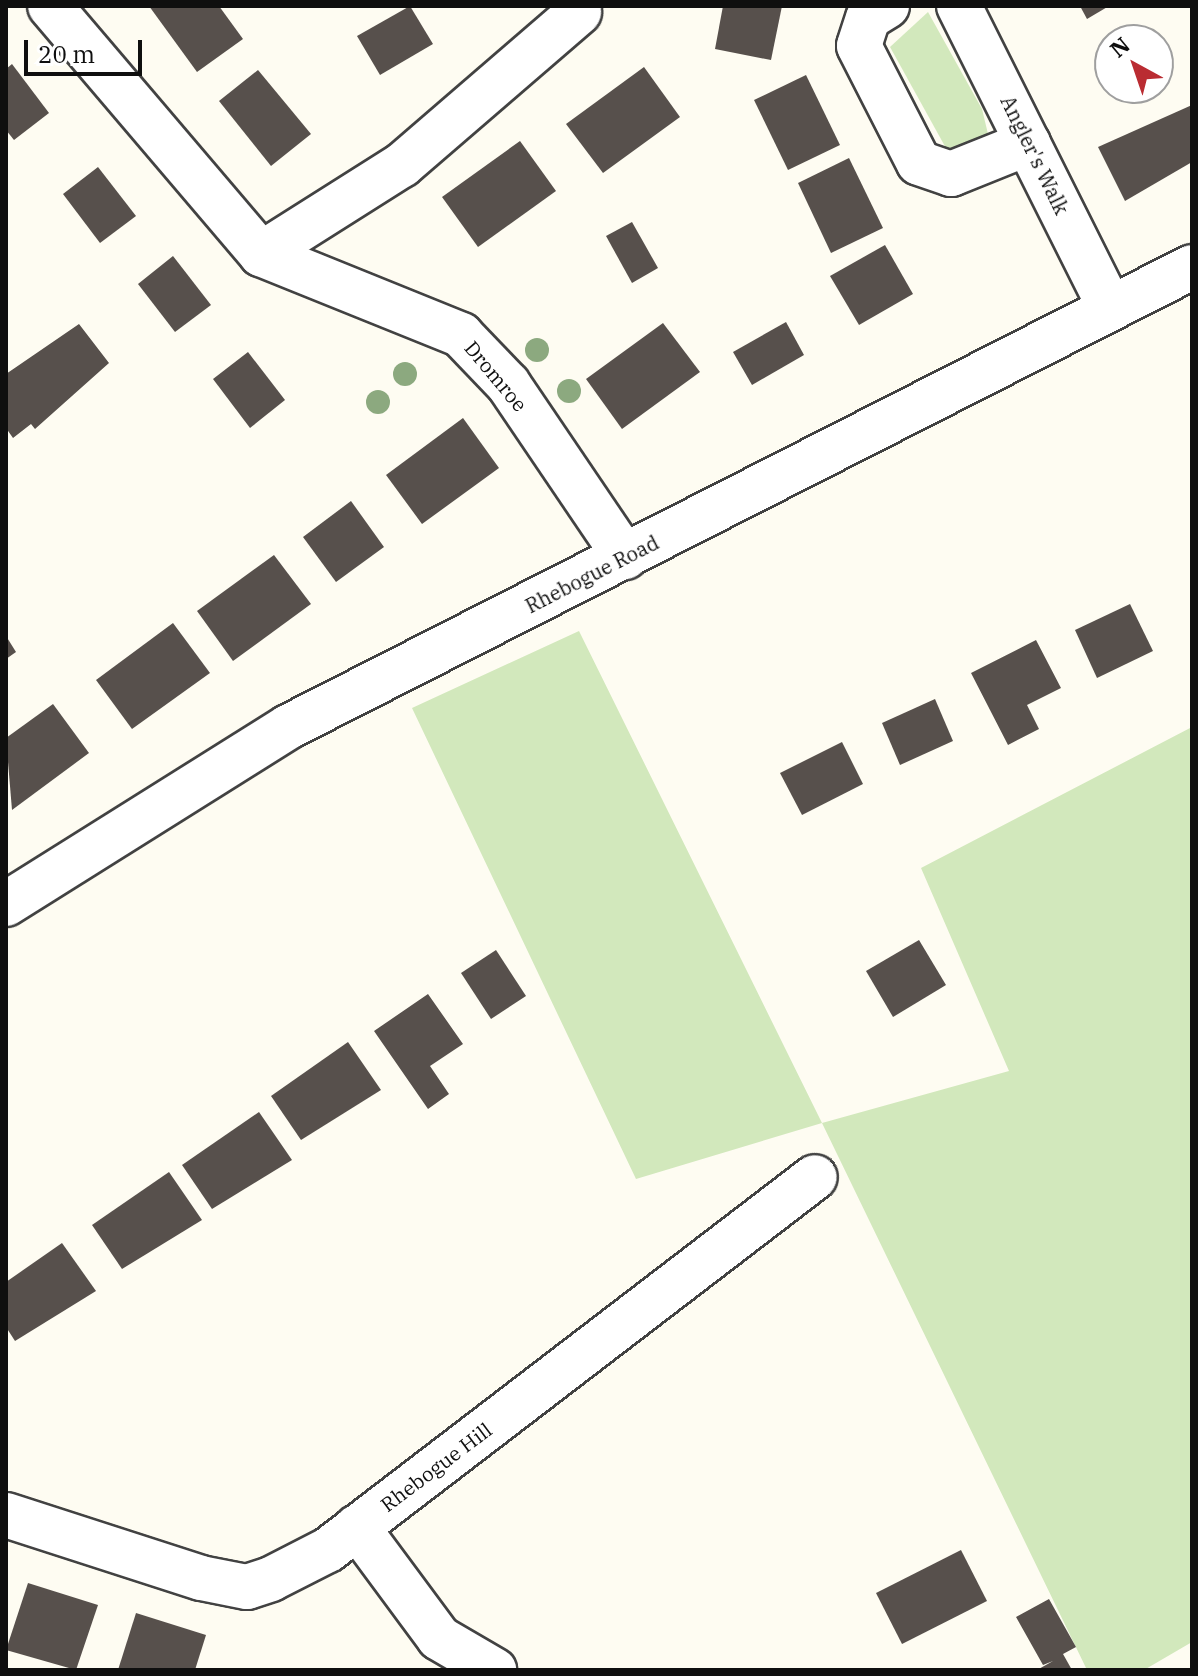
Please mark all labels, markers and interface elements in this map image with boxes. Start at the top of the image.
scale bar [28,24,146,74]
north arrow [1094,24,1174,104]
text: N [1104,30,1136,63]
text: 20 m [38,38,95,70]
street label: Angler's Walk [996,92,1074,218]
street label: Dromroe [460,336,532,416]
street label: Rhebogue Road [521,530,663,618]
street label: Rhebogue Hill [376,1417,496,1517]

